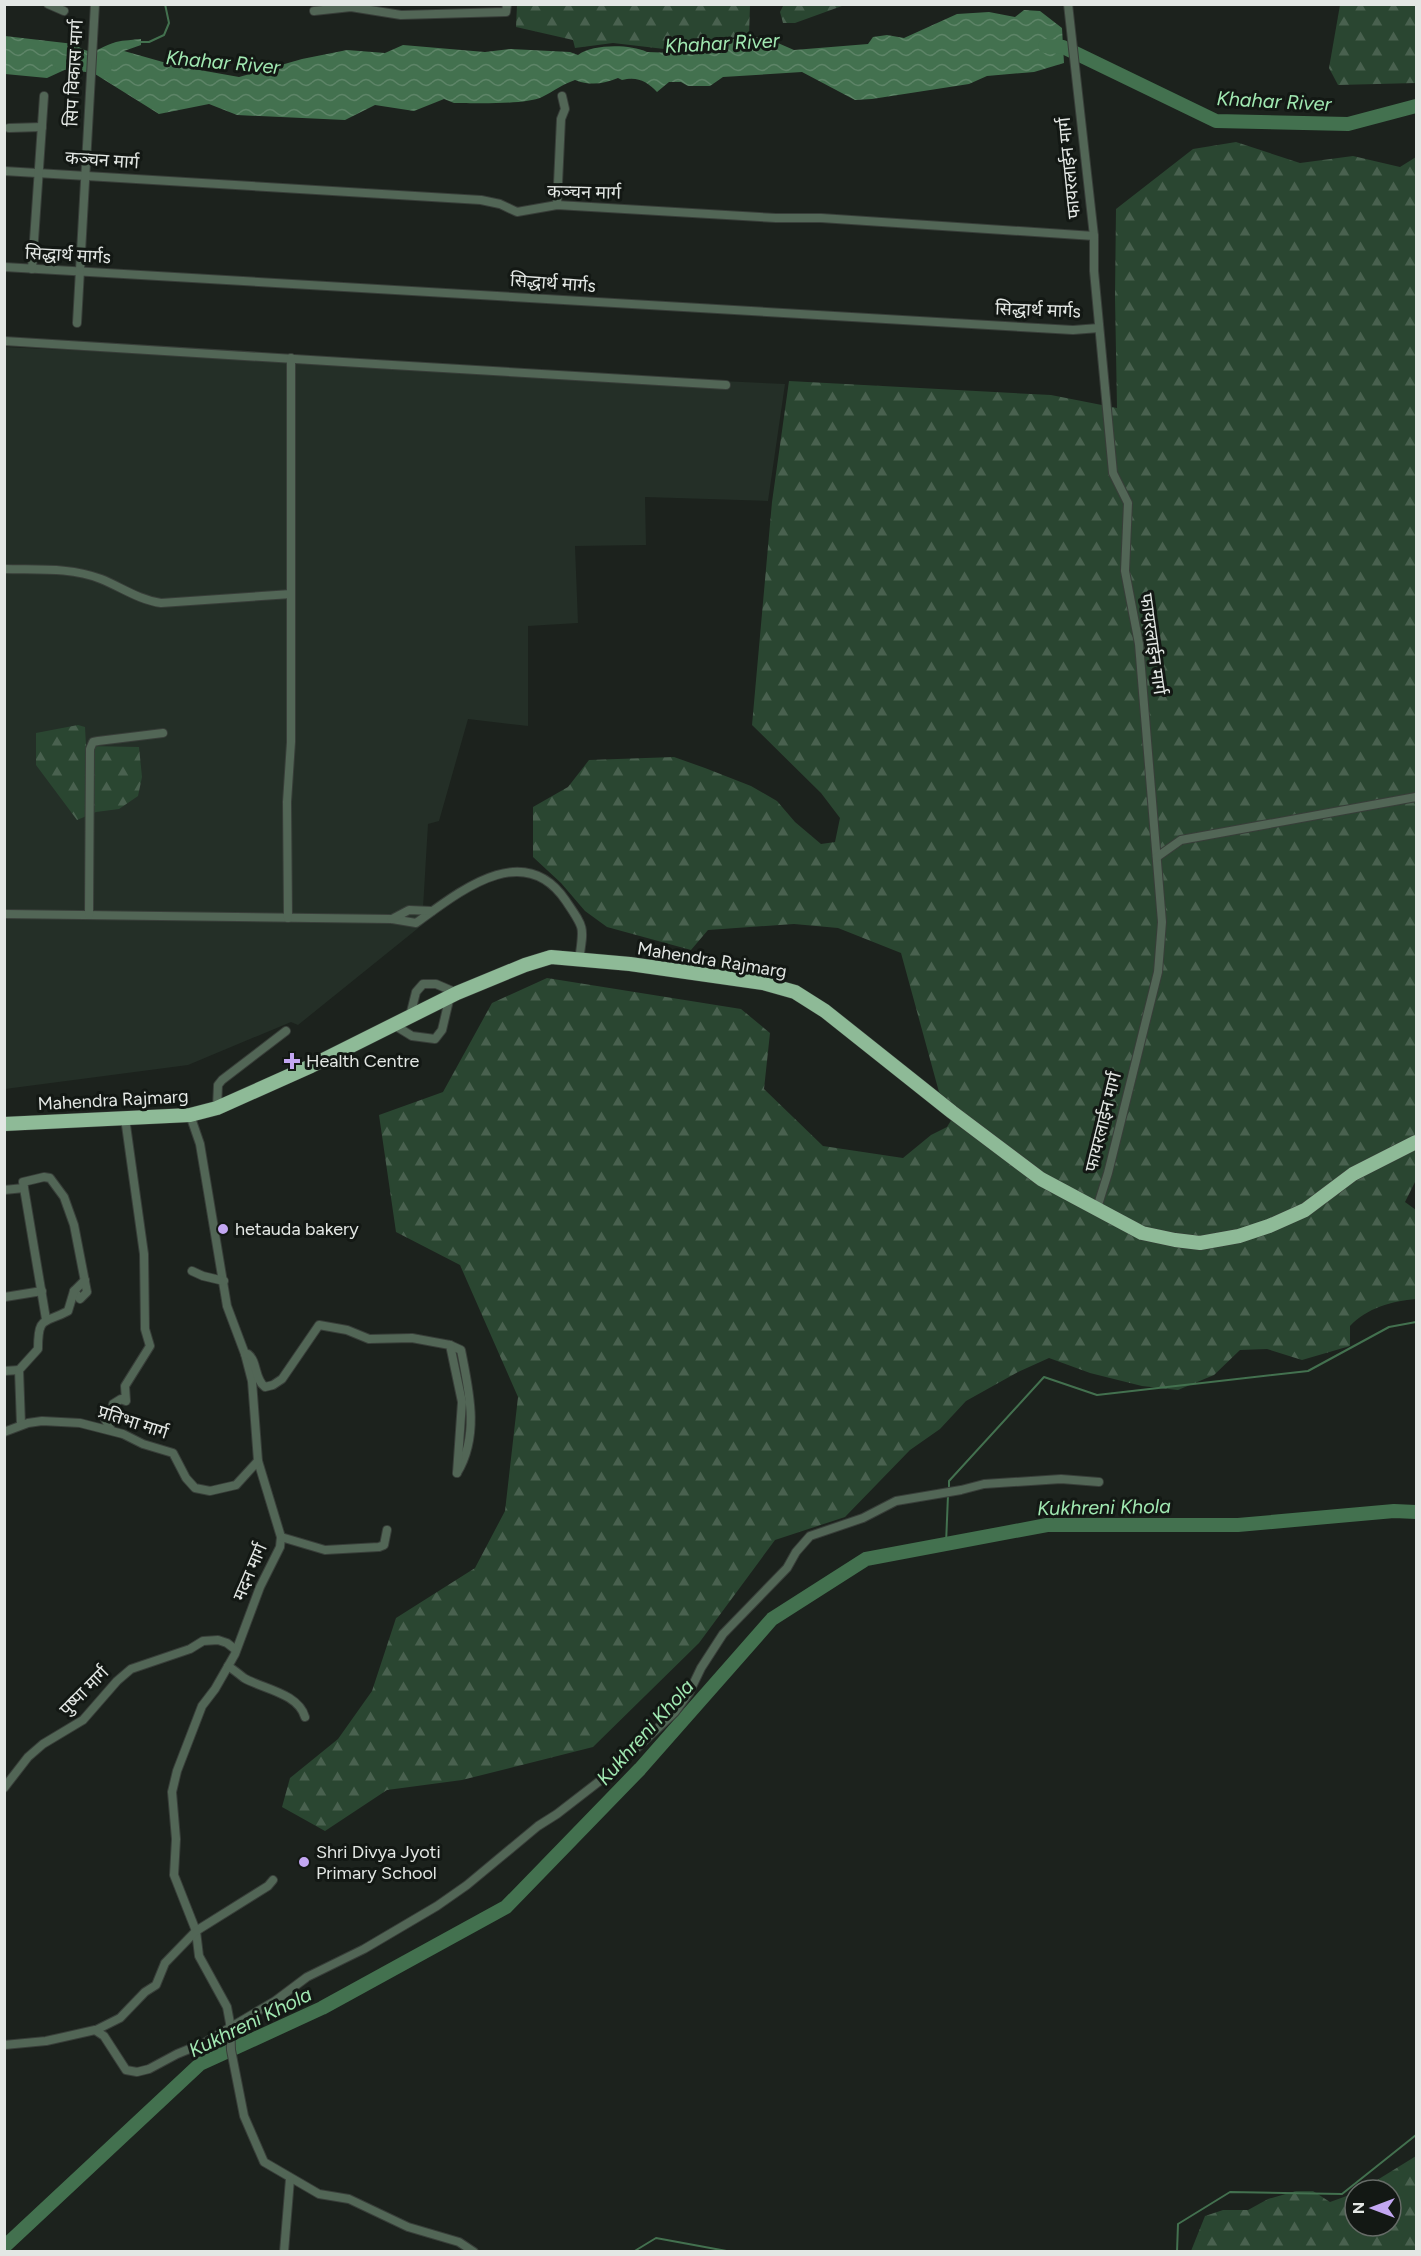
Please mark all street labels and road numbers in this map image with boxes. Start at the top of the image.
street label: सिप विकास मार्ग [60,18,88,127]
street label: फायरलाईन मार्ग [1053,115,1085,220]
street label: कञ्चन मार्ग [64,146,141,174]
street label: कञ्चन मार्ग [547,180,622,204]
street label: सिद्धार्थ मार्गs [25,242,111,268]
street label: सिद्धार्थ मार्गs [509,269,597,297]
street label: सिद्धार्थ मार्गs [995,298,1081,322]
street label: फायरलाईन मार्ग [1135,592,1171,697]
street label: Mahendra Rajmarg [636,937,788,983]
street label: फायरलाईन मार्ग [1080,1069,1126,1174]
street label: Mahendra Rajmarg [37,1085,189,1115]
street label: प्रतिभा मार्ग [95,1400,172,1444]
street label: मदन मार्ग [228,1539,272,1604]
street label: पुष्पा मार्ग [55,1661,115,1721]

